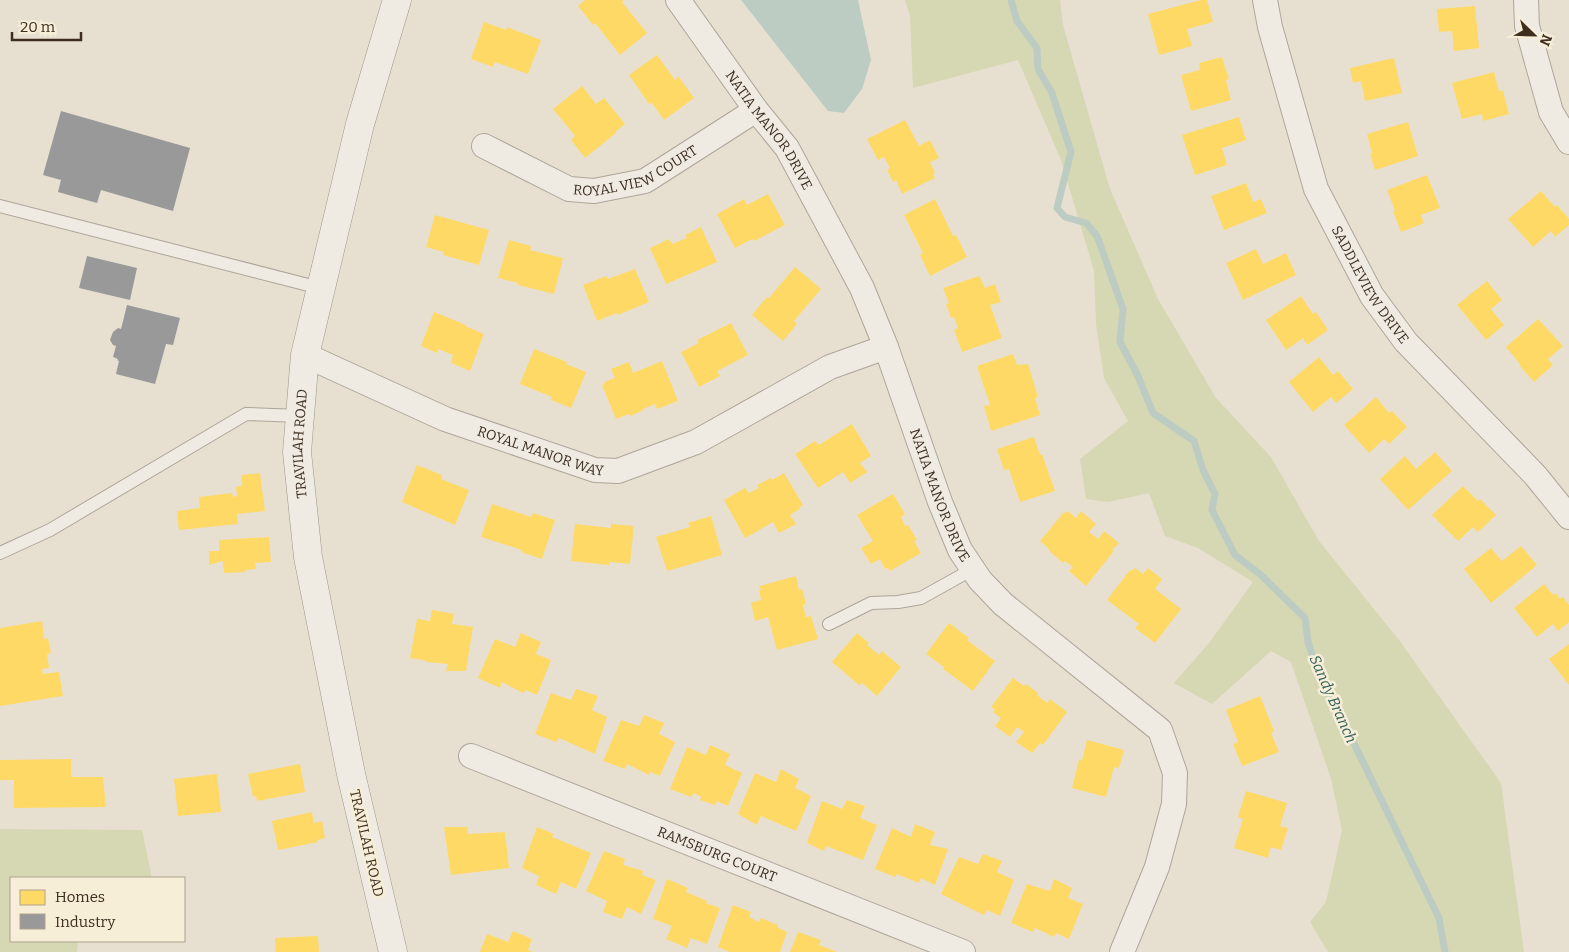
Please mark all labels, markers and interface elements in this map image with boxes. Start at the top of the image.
scale bar [12,10,81,42]
north arrow [1509,10,1559,60]
text: 20 m [20,18,56,36]
text: N [1535,32,1555,48]
street label: NATIA MANOR DRIVE [722,67,816,193]
street label: ROYAL VIEW COURT [572,142,701,200]
street label: SADDLEVIEW DRIVE [1328,223,1412,347]
street label: TRAVILAH ROAD [289,388,311,499]
street label: ROYAL MANOR WAY [475,423,604,479]
street label: NATIA MANOR DRIVE [906,426,973,565]
water label: Sandy Branch [1306,652,1360,746]
street label: TRAVILAH ROAD [346,788,387,898]
street label: RAMSBURG COURT [655,823,779,886]
legend [10,877,185,942]
text: Homes [55,888,105,906]
text: Industry [55,913,115,931]

